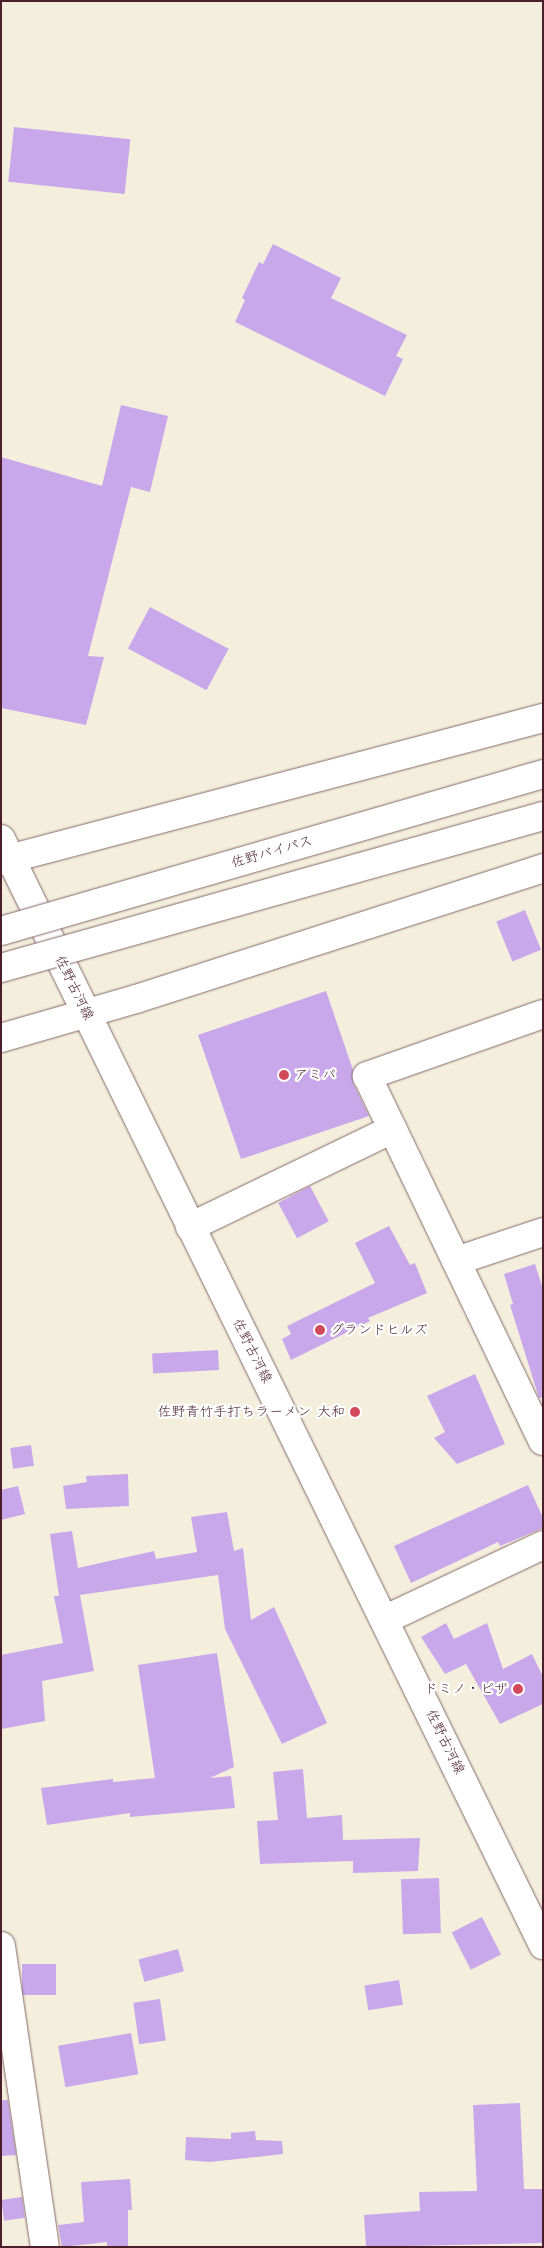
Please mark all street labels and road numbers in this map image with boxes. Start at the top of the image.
street label: 佐野バイパス [229,832,315,872]
street label: 佐野古河線 [51,953,97,1023]
street label: 佐野古河線 [229,1316,275,1386]
street label: 佐野古河線 [422,1707,468,1777]

